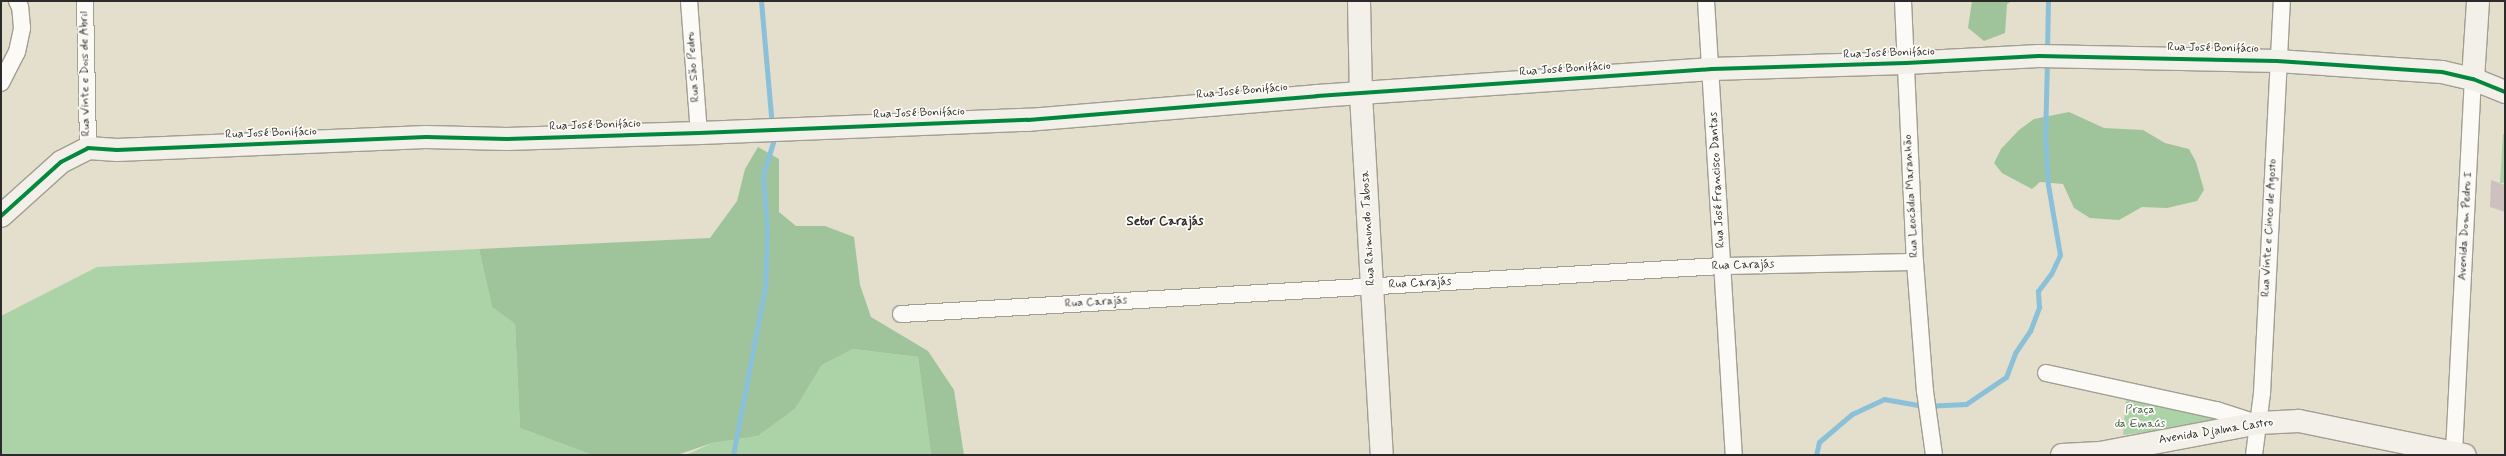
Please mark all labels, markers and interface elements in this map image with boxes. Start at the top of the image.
street label: Rua Vinte e Dois de Abril [78,11,94,137]
street label: Rua São Pedro [684,31,704,103]
street label: Rua José Bonifácio [2167,41,2259,57]
street label: Rua José Bonifácio [1843,45,1935,63]
street label: Rua José Bonifácio [1519,60,1611,80]
street label: Rua José Bonifácio [1196,81,1288,103]
street label: Rua José Bonifácio [873,105,965,123]
street label: Rua José Francisco Dantas [1707,111,1729,249]
street label: Rua José Bonifácio [549,117,641,135]
street label: Rua José Bonifácio [225,125,317,143]
street label: Rua Leocádia Maranhão [1902,135,1922,257]
street label: Rua Vinte e Cinco de Agosto [2259,158,2281,298]
street label: Rua Raimundo Tabosa [1359,171,1379,285]
street label: Avenida Dom Pedro I [2456,171,2476,281]
district label: Setor Carajás [1127,214,1203,230]
street label: Rua Carajás [1712,258,1774,274]
street label: Rua Carajás [1389,275,1451,293]
street label: Rua Carajás [1065,294,1127,312]
park label: Praça da Emaús [2116,404,2164,432]
street label: Avenida Djalma Castro [2157,416,2275,448]

